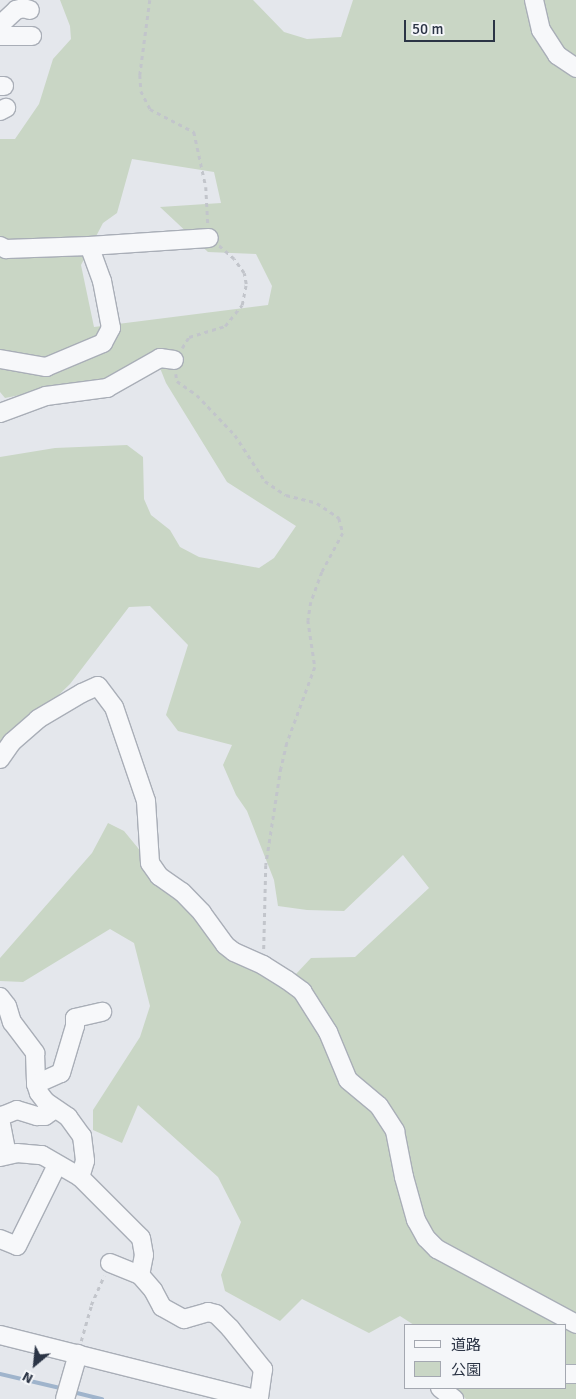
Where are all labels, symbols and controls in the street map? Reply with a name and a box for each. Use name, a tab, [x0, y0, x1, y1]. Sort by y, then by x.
scale bar	[406, 10, 497, 42]
text: 50 m	[412, 20, 443, 38]
legend	[404, 1324, 566, 1389]
text: 道路	[451, 1336, 481, 1354]
north arrow	[10, 1339, 60, 1389]
text: 公園	[451, 1361, 481, 1379]
text: N	[19, 1368, 36, 1387]

